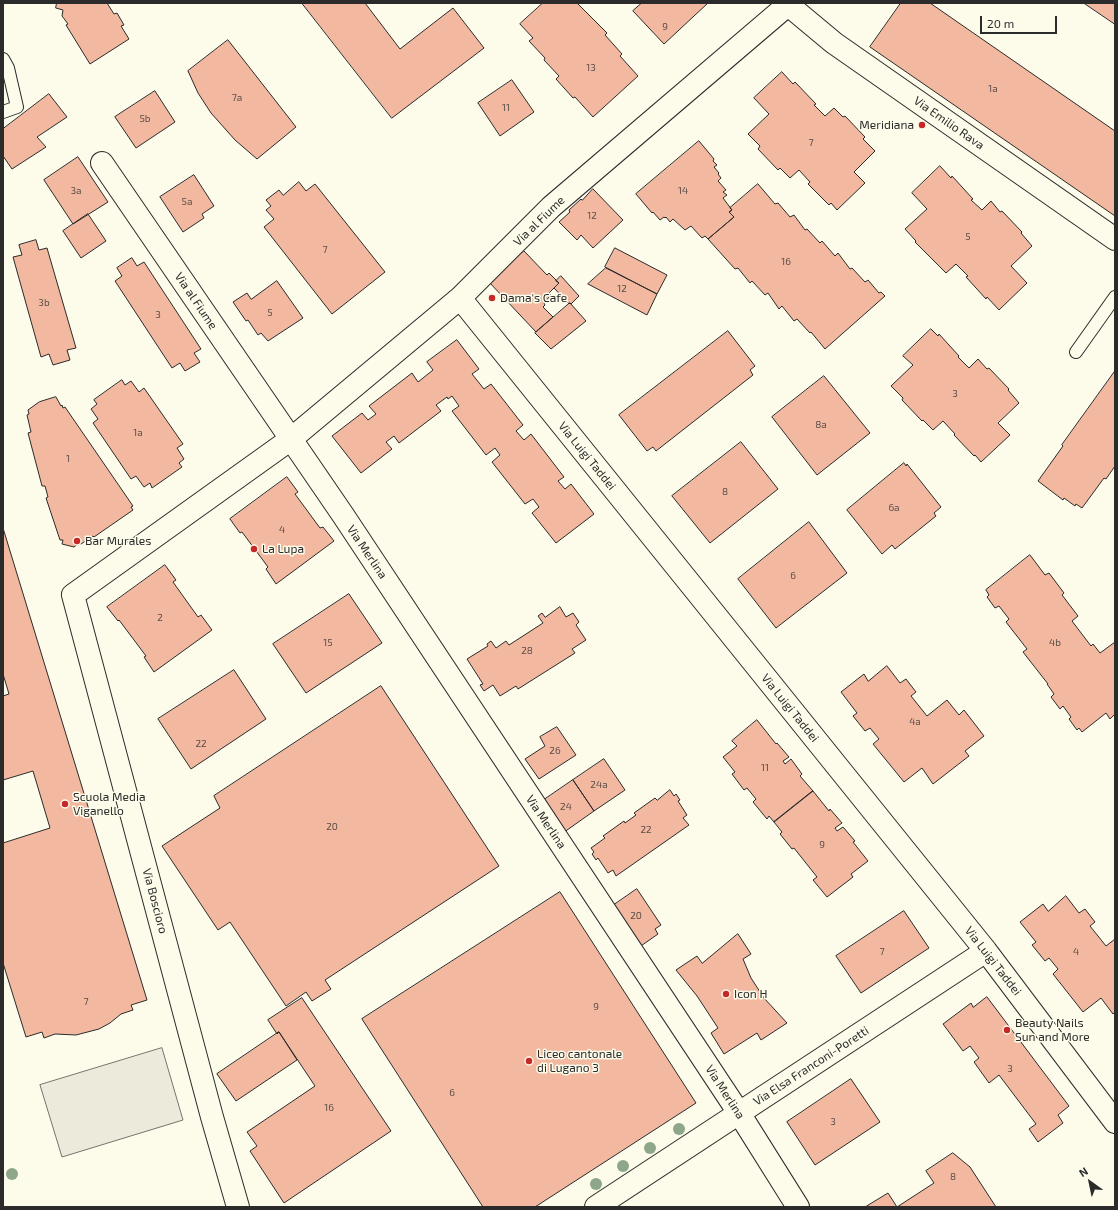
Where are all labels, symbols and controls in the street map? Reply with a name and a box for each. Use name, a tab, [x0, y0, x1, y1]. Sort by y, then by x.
scale bar	[982, 8, 1059, 34]
text: 20 m	[987, 16, 1014, 30]
house number: 9	[662, 21, 668, 33]
house number: 13	[586, 62, 596, 74]
house number: 1a	[988, 83, 998, 95]
house number: 7a	[232, 92, 242, 104]
street label: Via Emilio Rava	[911, 93, 987, 153]
house number: 11	[502, 102, 510, 114]
house number: 5b	[139, 113, 151, 125]
place label: Meridiana	[859, 118, 914, 132]
marker: Meridiana	[917, 120, 927, 130]
house number: 7	[808, 137, 814, 149]
house number: 3a	[70, 185, 82, 197]
house number: 14	[678, 185, 688, 197]
street label: Via al Fiume	[510, 193, 568, 249]
house number: 5a	[182, 196, 192, 208]
house number: 12	[587, 210, 597, 222]
house number: 5	[965, 231, 971, 243]
house number: 7	[322, 244, 328, 256]
house number: 16	[781, 256, 791, 268]
street label: Via al Fiume	[172, 270, 220, 332]
house number: 12	[617, 283, 627, 295]
place label: Dama's Cafe	[500, 291, 567, 305]
marker: Dama's Cafe	[487, 293, 497, 303]
house number: 3b	[38, 297, 50, 309]
house number: 5	[267, 307, 273, 319]
house number: 3	[155, 309, 161, 321]
house number: 3	[952, 388, 958, 400]
street label: Via Luigi Taddei	[555, 419, 619, 493]
house number: 8a	[815, 419, 827, 431]
house number: 1a	[133, 427, 143, 439]
house number: 1	[66, 453, 70, 465]
house number: 8	[722, 486, 728, 498]
house number: 6a	[888, 502, 900, 514]
street label: Via Merlina	[344, 523, 390, 581]
house number: 4	[279, 524, 285, 536]
place label: Bar Murales	[85, 534, 151, 548]
marker: Bar Murales	[72, 536, 82, 546]
place label: La Lupa	[262, 542, 304, 556]
marker: La Lupa	[249, 544, 259, 554]
house number: 6	[790, 570, 796, 582]
house number: 2	[157, 612, 163, 624]
house number: 15	[323, 637, 333, 649]
house number: 4b	[1049, 637, 1061, 649]
house number: 28	[521, 645, 533, 657]
street label: Via Luigi Taddei	[758, 671, 822, 745]
house number: 4a	[909, 716, 921, 728]
house number: 22	[195, 738, 207, 750]
house number: 26	[549, 745, 561, 757]
house number: 11	[761, 762, 769, 774]
house number: 24a	[590, 779, 608, 791]
place label: Scuola Media Viganello	[73, 790, 145, 818]
street label: Via Merlina	[523, 793, 569, 851]
marker: Scuola Media Viganello	[60, 799, 70, 809]
house number: 24	[560, 801, 572, 813]
house number: 20	[326, 821, 338, 833]
house number: 22	[640, 824, 652, 836]
house number: 9	[819, 839, 825, 851]
street label: Via Boscioro	[139, 867, 171, 935]
house number: 20	[630, 910, 642, 922]
street label: Via Luigi Taddei	[962, 924, 1024, 998]
house number: 7	[879, 946, 885, 958]
house number: 4	[1073, 946, 1079, 958]
place label: Icon H	[734, 987, 767, 1001]
marker: Icon H	[721, 989, 731, 999]
house number: 7	[83, 996, 89, 1008]
house number: 9	[593, 1001, 599, 1013]
place label: Beauty Nails Sun and More	[1015, 1016, 1090, 1044]
street label: Via Elsa Franconi-Poretti	[751, 1023, 871, 1109]
marker: Beauty Nails Sun and More	[1002, 1025, 1012, 1035]
place label: Liceo cantonale di Lugano 3	[537, 1047, 622, 1075]
marker: Liceo cantonale di Lugano 3	[524, 1056, 534, 1066]
street label: Via Merlina	[702, 1062, 748, 1122]
house number: 3	[1007, 1063, 1013, 1075]
house number: 6	[449, 1087, 455, 1099]
house number: 16	[324, 1102, 334, 1114]
house number: 3	[830, 1116, 836, 1128]
north arrow	[1070, 1162, 1110, 1202]
text: N	[1076, 1164, 1090, 1179]
house number: 8	[950, 1171, 956, 1183]

